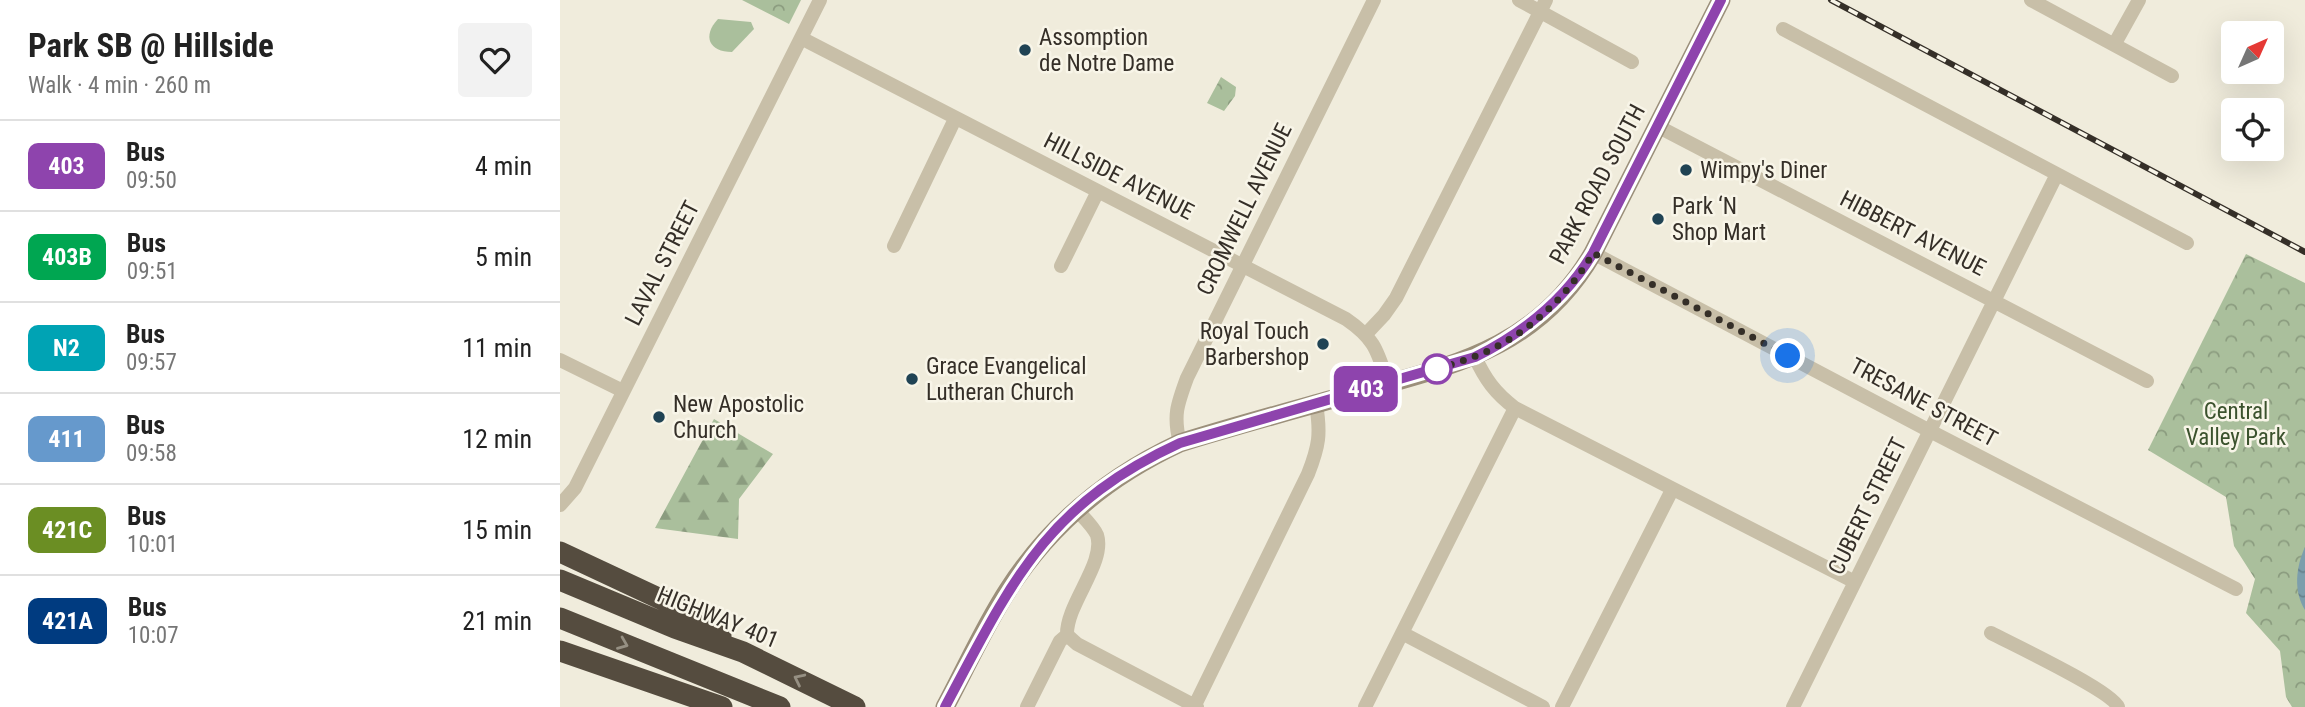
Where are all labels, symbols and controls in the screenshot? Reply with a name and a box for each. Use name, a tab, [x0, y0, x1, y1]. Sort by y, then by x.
north arrow	[2221, 21, 2284, 84]
map controls	[2221, 21, 2284, 161]
button: heart	[458, 23, 532, 97]
place label: Assomption de Notre Dame	[1039, 24, 1174, 77]
text: Park SB @ Hillside	[28, 26, 274, 65]
marker: Assomption de Notre Dame	[1017, 42, 1033, 58]
text: Walk · 4 min · 260 m	[28, 72, 211, 99]
button: locate	[2221, 98, 2284, 161]
street label: PARK ROAD SOUTH	[1544, 100, 1651, 269]
street label: CROMWELL AVENUE	[1191, 119, 1298, 300]
street label: HILLSIDE AVENUE	[1039, 127, 1198, 226]
text: Bus	[126, 137, 165, 167]
text: 4 min	[475, 151, 532, 181]
text: 403	[48, 152, 85, 180]
place label: Wimpy's Diner	[1700, 157, 1827, 184]
marker: Wimpy's Diner	[1678, 162, 1694, 178]
text: 09:50	[126, 167, 177, 194]
street label: HIBBERT AVENUE	[1835, 185, 1990, 282]
place label: Park ‘N Shop Mart	[1672, 193, 1766, 246]
street label: LAVAL STREET	[620, 196, 705, 330]
marker: Park ‘N Shop Mart	[1650, 211, 1666, 227]
text: Bus	[127, 228, 166, 258]
text: 5 min	[475, 242, 532, 272]
text: 403B	[42, 243, 92, 271]
text: 09:51	[127, 258, 178, 285]
place label: Royal Touch Barbershop	[1200, 318, 1309, 371]
text: Bus	[126, 319, 165, 349]
text: 11 min	[462, 333, 532, 363]
text: N2	[53, 334, 80, 362]
marker: Royal Touch Barbershop	[1315, 336, 1331, 352]
your location	[1770, 338, 1805, 373]
text: 09:57	[126, 349, 177, 376]
street label: TRESANE STREET	[1845, 352, 2002, 453]
place label: Grace Evangelical Lutheran Church	[926, 353, 1086, 406]
unlabelled marker	[1422, 354, 1452, 384]
line badge: 403	[1326, 366, 1406, 412]
marker: Grace Evangelical Lutheran Church	[904, 371, 920, 387]
text: 403	[1348, 375, 1384, 403]
place label: New Apostolic Church	[673, 391, 804, 444]
park label: Central Valley Park	[2186, 398, 2287, 451]
marker: New Apostolic Church	[651, 409, 667, 425]
text: Bus	[126, 410, 165, 440]
text: 12 min	[462, 424, 532, 454]
text: 411	[48, 425, 85, 453]
street label: CUBERT STREET	[1823, 433, 1912, 579]
text: 09:58	[126, 440, 177, 467]
text: Bus	[127, 501, 166, 531]
text: 15 min	[462, 515, 532, 545]
text: 421C	[42, 516, 92, 544]
text: 10:01	[127, 531, 178, 558]
street label: HIGHWAY 401	[653, 581, 782, 654]
text: Bus	[128, 592, 167, 622]
text: 21 min	[462, 606, 532, 636]
text: 421A	[42, 607, 93, 635]
text: 10:07	[128, 622, 179, 649]
one-way arrow	[617, 635, 629, 649]
one-way arrow	[794, 674, 806, 688]

